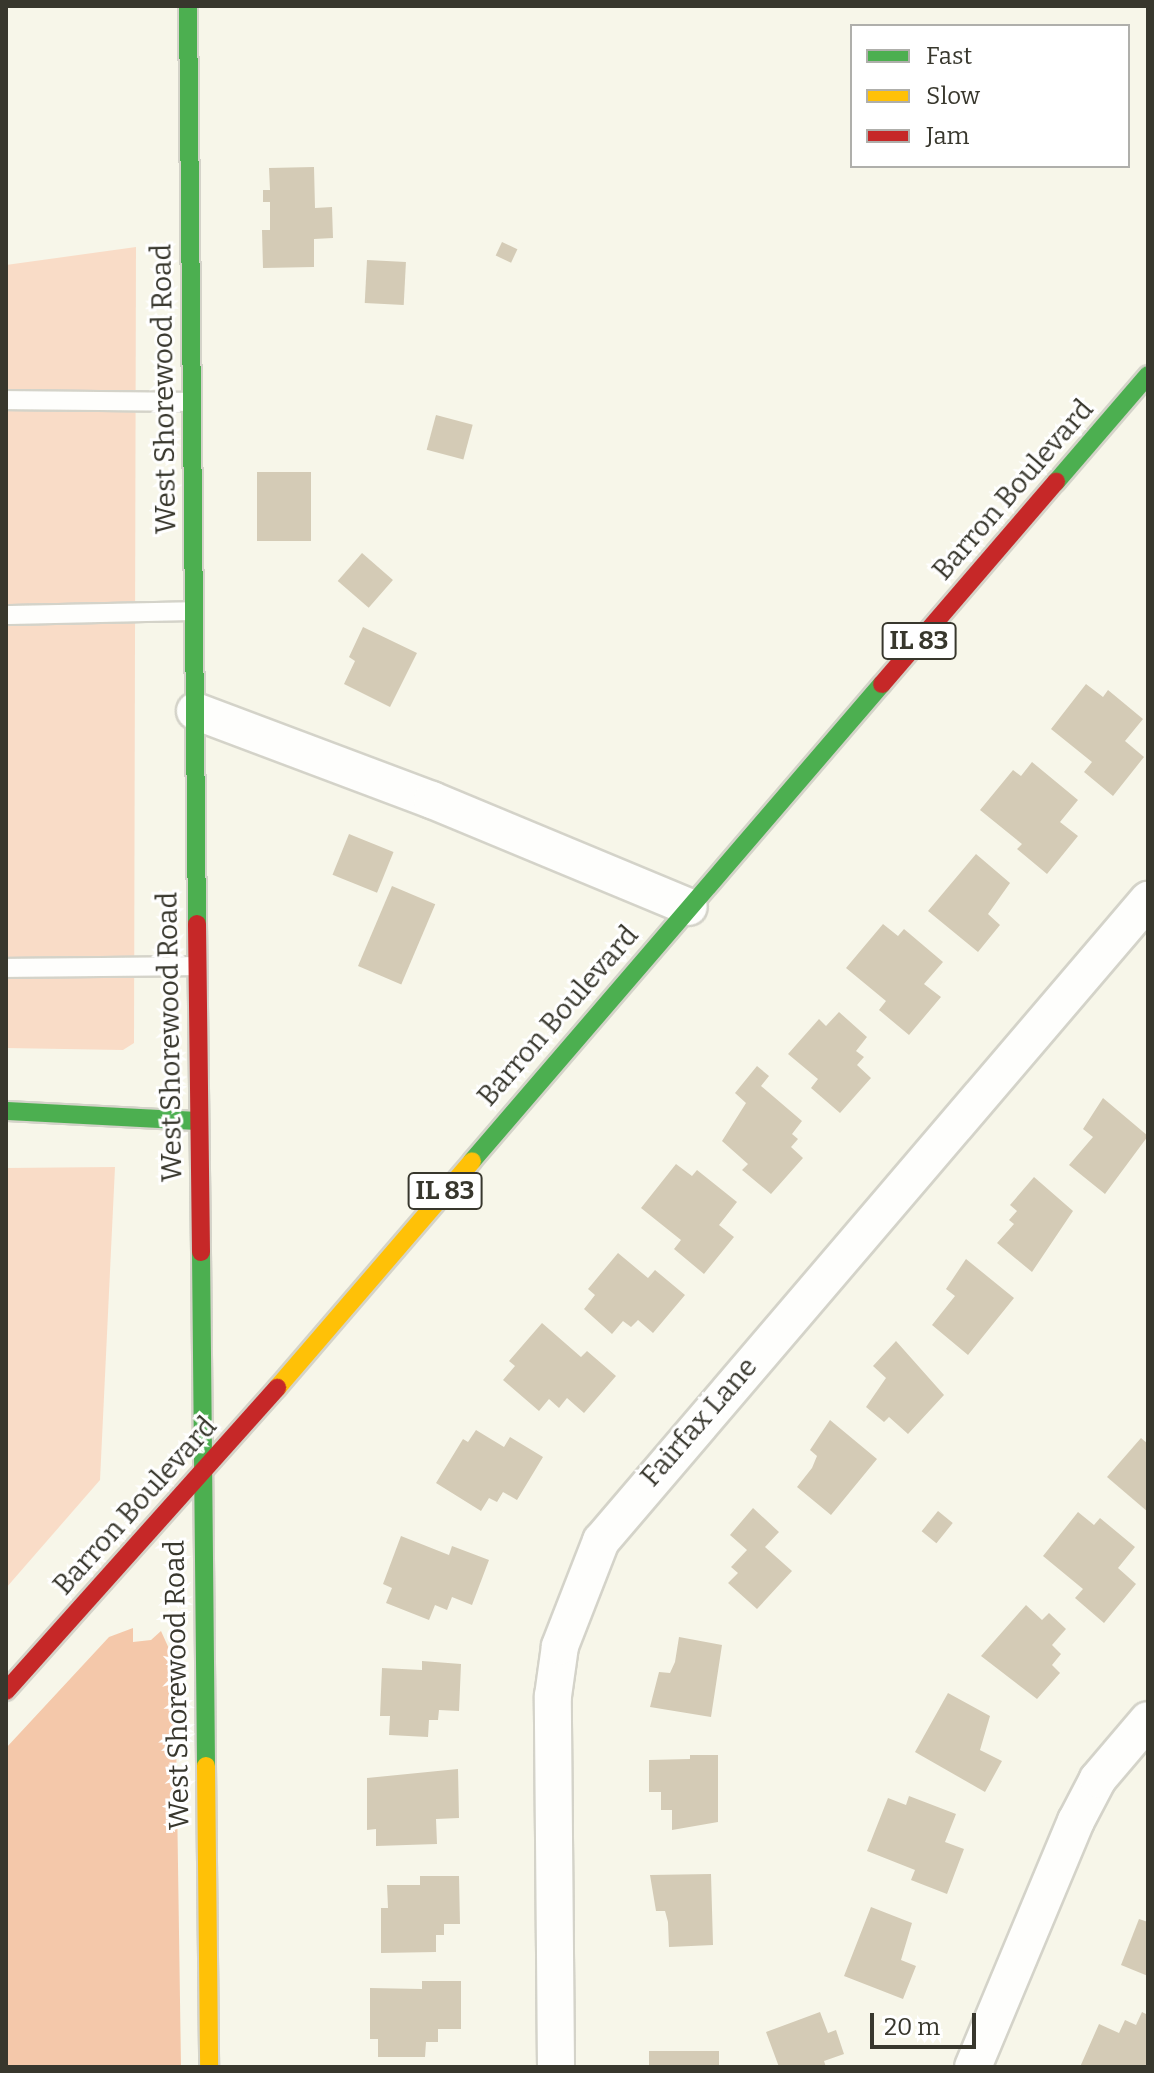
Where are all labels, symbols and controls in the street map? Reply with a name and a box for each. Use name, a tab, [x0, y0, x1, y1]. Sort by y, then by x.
legend	[850, 24, 1130, 168]
text: Fast	[926, 42, 972, 70]
text: Slow	[926, 82, 980, 110]
text: Jam	[926, 122, 969, 150]
street label: West Shorewood Road	[145, 244, 183, 534]
street label: Barron Boulevard	[926, 393, 1100, 587]
road number: IL 83	[881, 619, 957, 663]
street label: West Shorewood Road	[151, 892, 189, 1182]
street label: Barron Boulevard	[471, 919, 645, 1113]
road number: IL 83	[407, 1169, 483, 1213]
street label: Fairfax Lane	[634, 1351, 764, 1493]
street label: Barron Boulevard	[46, 1410, 224, 1602]
street label: West Shorewood Road	[158, 1540, 196, 1830]
scale bar	[874, 1997, 980, 2047]
text: 20 m	[884, 2013, 940, 2041]

